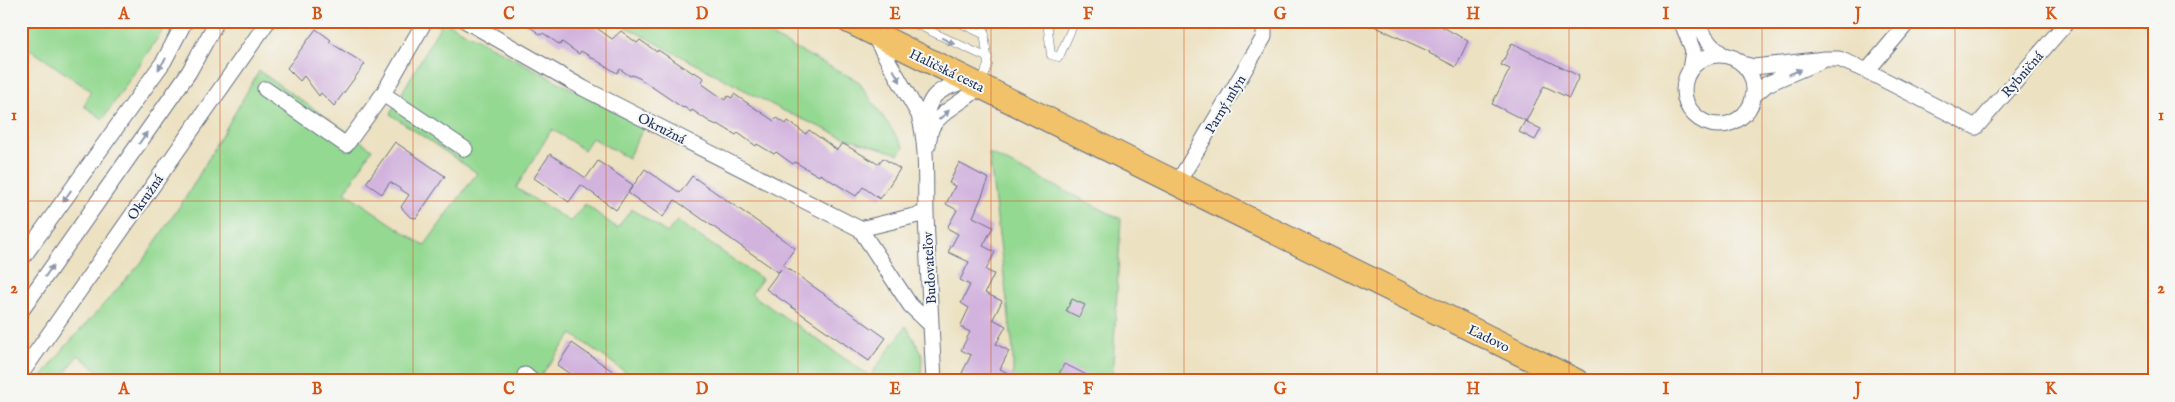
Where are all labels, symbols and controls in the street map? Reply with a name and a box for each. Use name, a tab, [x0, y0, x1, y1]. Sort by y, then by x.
text: A	[118, 5, 131, 25]
text: B	[312, 5, 323, 25]
text: C	[503, 5, 515, 25]
text: D	[696, 5, 709, 25]
text: E	[889, 5, 901, 25]
text: F	[1083, 5, 1094, 25]
text: G	[1274, 5, 1287, 25]
text: H	[1466, 5, 1480, 25]
text: I	[1663, 5, 1670, 25]
text: J	[1853, 5, 1862, 25]
text: K	[2045, 5, 2058, 25]
one-way arrow	[941, 37, 955, 45]
street label: Haličská cesta	[906, 45, 988, 97]
street label: Rybničná	[1998, 47, 2048, 101]
one-way arrow	[157, 57, 167, 71]
one-way arrow	[1788, 68, 1802, 76]
one-way arrow	[893, 69, 901, 84]
street label: Parný mlyn	[1201, 71, 1251, 137]
text: 1	[11, 106, 17, 126]
text: 1	[2158, 106, 2164, 126]
street label: Okružná	[635, 109, 689, 149]
one-way arrow	[938, 109, 950, 121]
one-way arrow	[138, 131, 148, 145]
street label: Okružná	[124, 171, 168, 224]
one-way arrow	[62, 189, 72, 202]
street label: Budovateľov	[919, 230, 941, 305]
one-way arrow	[44, 264, 54, 278]
text: 2	[10, 279, 18, 299]
text: 2	[2157, 279, 2165, 299]
street label: Ľadovo	[1465, 321, 1513, 357]
text: A	[118, 380, 131, 400]
text: B	[312, 380, 323, 400]
text: C	[503, 380, 515, 400]
text: D	[696, 380, 709, 400]
text: E	[889, 380, 901, 400]
text: F	[1083, 380, 1094, 400]
text: G	[1274, 380, 1287, 400]
text: H	[1466, 380, 1480, 400]
text: I	[1663, 380, 1670, 400]
text: J	[1853, 380, 1862, 400]
text: K	[2045, 380, 2058, 400]

